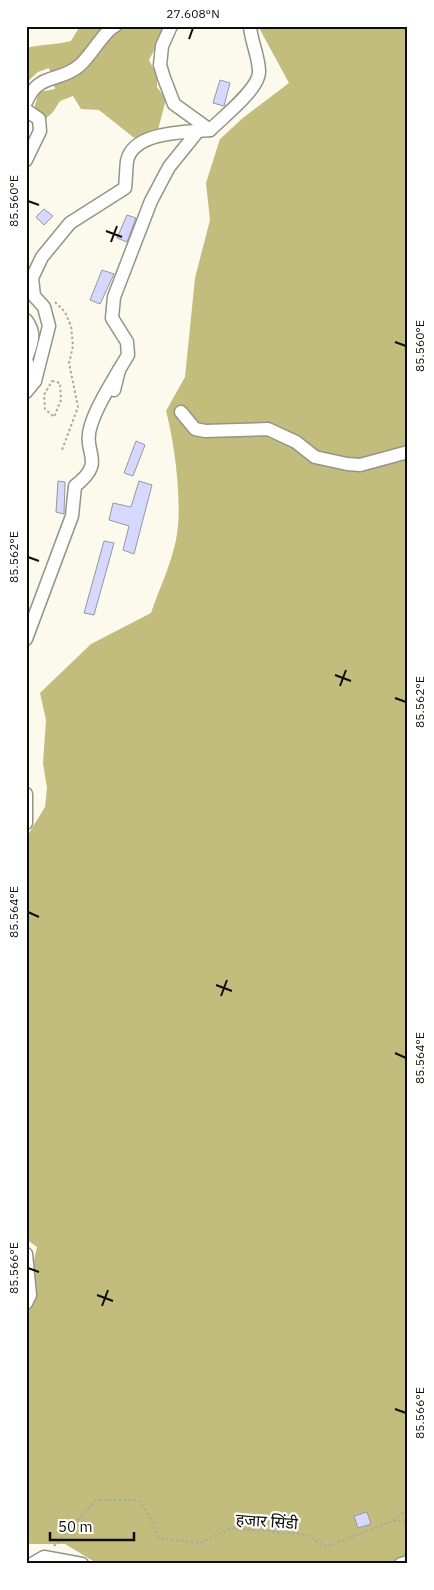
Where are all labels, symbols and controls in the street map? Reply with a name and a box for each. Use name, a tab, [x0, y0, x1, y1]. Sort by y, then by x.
text: 27.608°N	[166, 6, 220, 21]
text: 85.560°E	[6, 175, 21, 227]
text: 85.560°E	[412, 320, 427, 372]
text: 85.562°E	[6, 531, 21, 583]
text: 85.562°E	[412, 676, 427, 728]
text: 85.564°E	[6, 886, 21, 938]
text: 85.564°E	[412, 1032, 427, 1084]
text: 85.566°E	[6, 1242, 21, 1294]
text: 85.566°E	[412, 1387, 427, 1439]
street label: हजार सिंडी	[235, 1509, 300, 1533]
scale bar	[50, 1510, 134, 1542]
text: 50 m	[58, 1517, 93, 1536]

